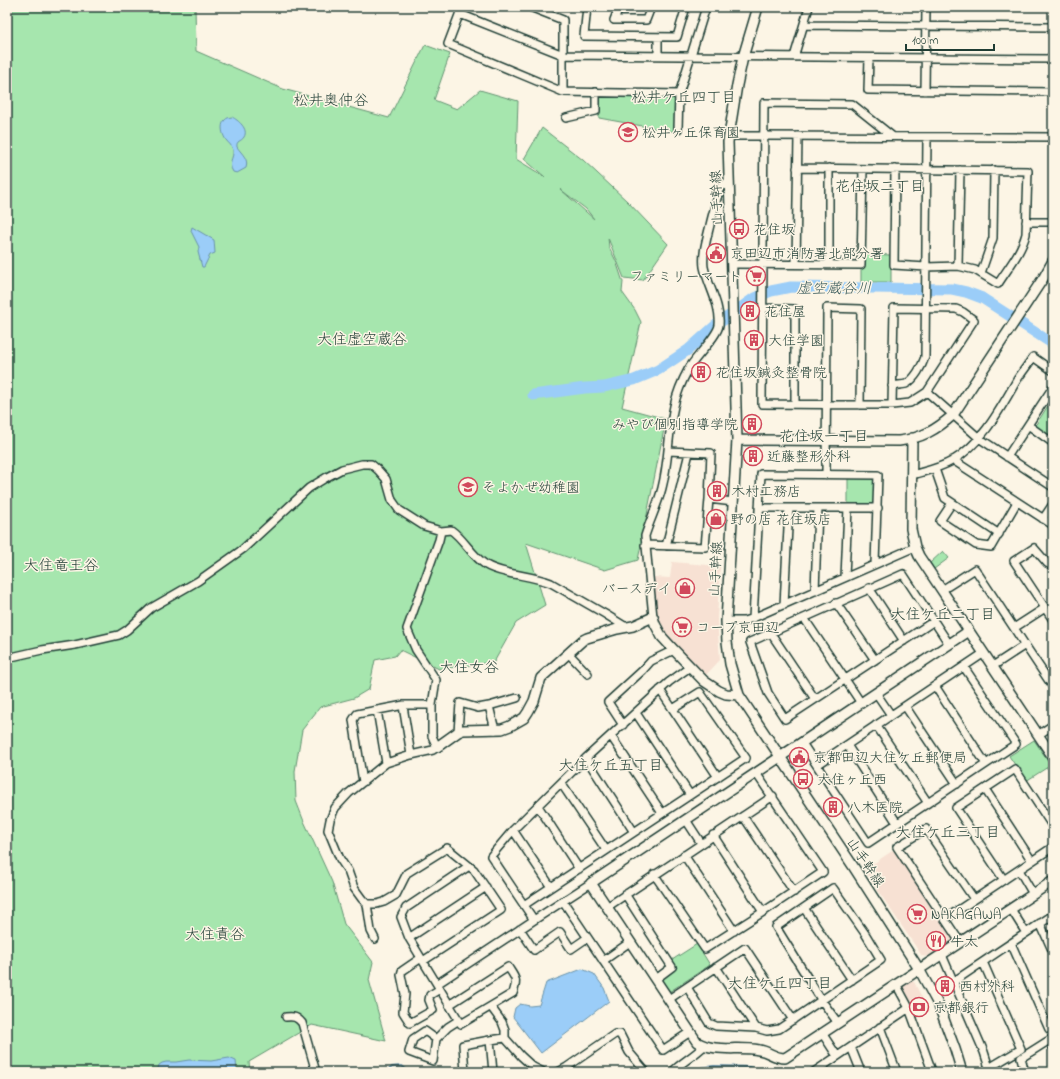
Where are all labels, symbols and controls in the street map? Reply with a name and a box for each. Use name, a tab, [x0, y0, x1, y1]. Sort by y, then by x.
scale bar	[906, 26, 994, 52]
text: 100 m	[912, 32, 939, 50]
district label: 松井ケ丘四丁目	[631, 87, 737, 109]
district label: 松井奥仲谷	[293, 90, 369, 112]
school or university icon: 松井ヶ丘保育園	[617, 121, 639, 143]
place label: 松井ヶ丘保育園	[642, 123, 740, 144]
street label: 山手幹線	[706, 170, 729, 226]
district label: 花住坂二丁目	[835, 176, 925, 198]
bus stop icon: 花住坂	[728, 218, 750, 240]
place label: 花住坂	[753, 220, 795, 241]
public building icon: 京田辺市消防署北部分署	[705, 242, 727, 264]
place label: 京田辺市消防署北部分署	[730, 244, 884, 265]
supermarket icon: ファミリーマート	[745, 265, 767, 287]
place label: ファミリーマート	[630, 267, 742, 288]
water label: 虚空蔵谷川	[796, 278, 872, 300]
building icon: 花住屋	[739, 300, 761, 322]
place label: 花住屋	[764, 302, 806, 323]
district label: 大住虚空蔵谷	[317, 329, 407, 351]
building icon: 大住学園	[743, 329, 765, 351]
place label: 大住学園	[768, 331, 824, 352]
building icon: 花住坂鍼灸整骨院	[690, 361, 712, 383]
place label: 花住坂鍼灸整骨院	[715, 363, 827, 384]
building icon: みやび個別指導学院	[741, 413, 763, 435]
place label: みやび個別指導学院	[612, 415, 738, 436]
district label: 花住坂一丁目	[779, 426, 869, 448]
building icon: 近藤整形外科	[742, 445, 764, 467]
place label: 近藤整形外科	[767, 447, 851, 468]
school or university icon: そよかぜ幼稚園	[457, 476, 479, 498]
place label: そよかぜ幼稚園	[482, 478, 580, 499]
building icon: 木村工務店	[706, 480, 728, 502]
place label: 木村工務店	[731, 482, 801, 503]
shop icon: 野の店 花住坂店	[705, 508, 727, 530]
place label: 野の店 花住坂店	[730, 510, 832, 531]
street label: 山手幹線	[705, 541, 728, 598]
district label: 大住竜王谷	[23, 555, 99, 577]
shop icon: バースデイ	[674, 577, 696, 599]
place label: バースデイ	[602, 579, 671, 600]
district label: 大住ケ丘二丁目	[890, 604, 996, 626]
supermarket icon: コープ京田辺	[671, 616, 693, 638]
place label: コープ京田辺	[696, 618, 779, 639]
district label: 大住女谷	[439, 657, 499, 679]
public building icon: 京都田辺大住ケ丘郵便局	[788, 746, 810, 768]
place label: 京都田辺大住ケ丘郵便局	[813, 748, 967, 769]
district label: 大住ケ丘五丁目	[558, 755, 664, 777]
bus stop icon: 大住ヶ丘西	[792, 768, 814, 790]
place label: 大住ヶ丘西	[817, 770, 887, 791]
building icon: 八木医院	[822, 796, 844, 818]
place label: 八木医院	[847, 798, 903, 819]
district label: 大住ケ丘三丁目	[895, 822, 1001, 844]
street label: 山手幹線	[840, 834, 889, 892]
supermarket icon: NAKAGAWA	[906, 903, 928, 925]
place label: NAKAGAWA	[931, 905, 1001, 926]
district label: 大住責谷	[185, 924, 245, 946]
restaurant icon: 牛太	[925, 930, 947, 952]
place label: 牛太	[950, 932, 978, 953]
district label: 大住ケ丘四丁目	[727, 973, 833, 995]
building icon: 西村外科	[934, 975, 956, 997]
place label: 西村外科	[959, 977, 1015, 998]
bank icon: 京都銀行	[908, 996, 930, 1018]
place label: 京都銀行	[933, 998, 989, 1019]

